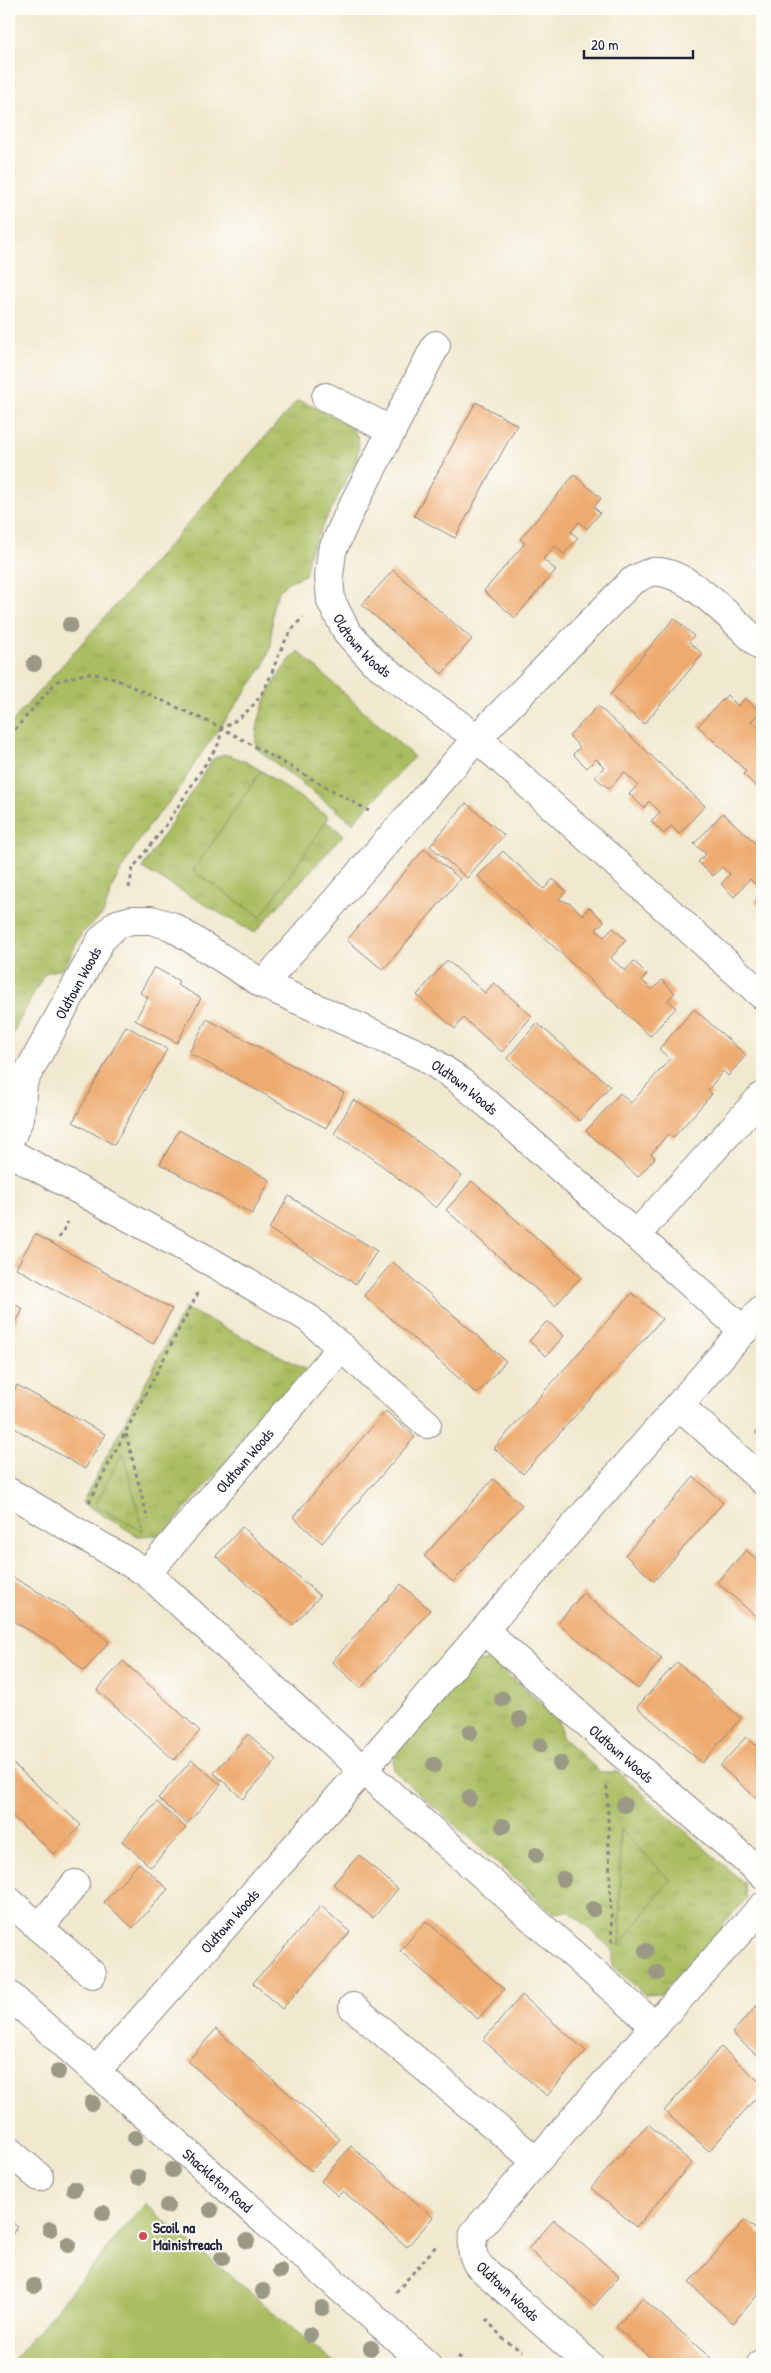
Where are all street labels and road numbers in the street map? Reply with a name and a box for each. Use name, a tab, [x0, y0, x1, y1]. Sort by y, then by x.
street label: Oldtown Woods	[329, 610, 396, 682]
street label: Oldtown Woods	[49, 942, 106, 1023]
street label: Oldtown Woods	[427, 1054, 503, 1119]
street label: Oldtown Woods	[210, 1423, 278, 1497]
street label: Oldtown Woods	[585, 1719, 659, 1788]
street label: Oldtown Woods	[195, 1884, 264, 1957]
street label: Shackleton Road	[178, 2143, 258, 2217]
street label: Oldtown Woods	[472, 2256, 544, 2326]

